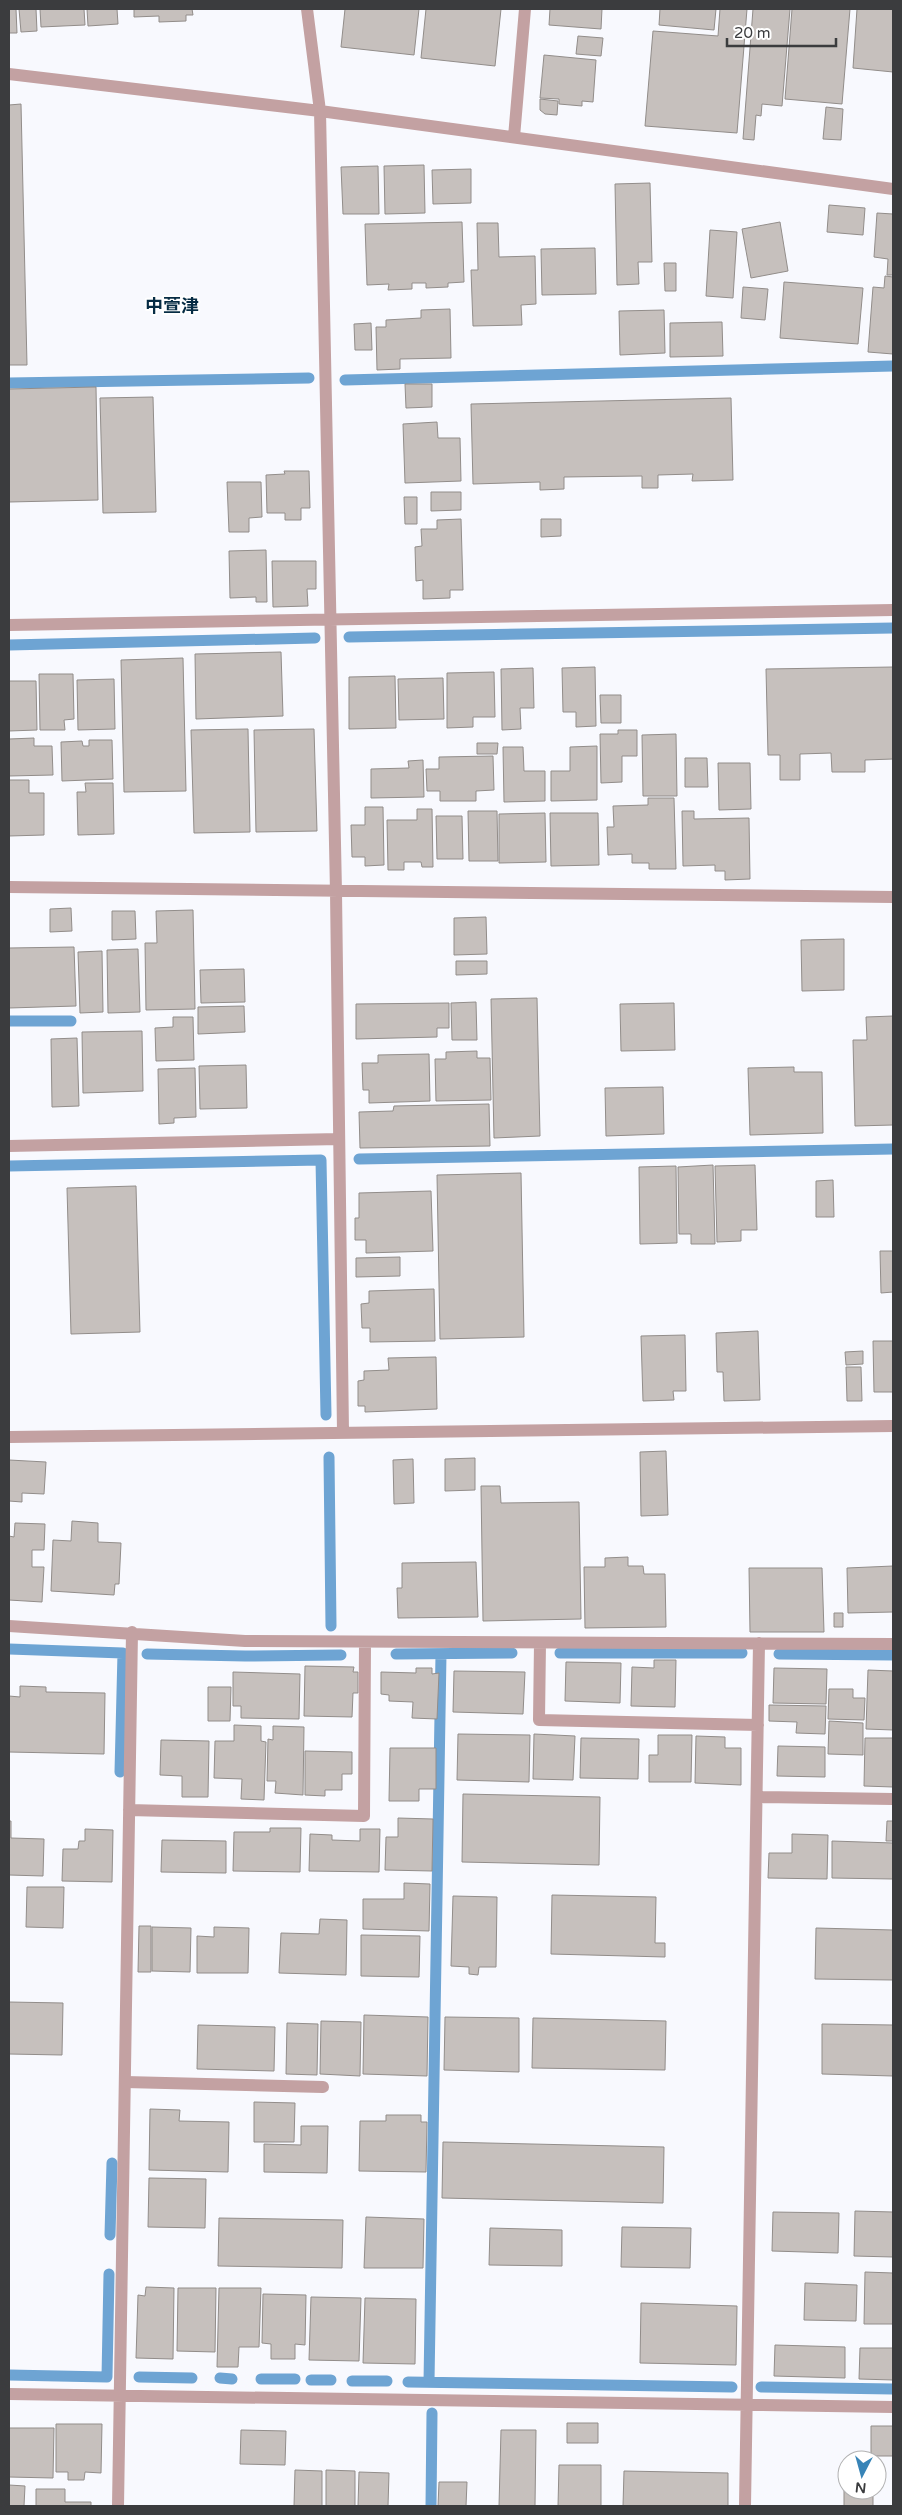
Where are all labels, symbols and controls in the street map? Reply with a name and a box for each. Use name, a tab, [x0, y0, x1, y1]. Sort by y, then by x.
scale bar	[727, 15, 836, 47]
text: 20 m	[734, 24, 771, 42]
district label: 中萱津	[145, 295, 199, 317]
north arrow	[837, 2450, 887, 2500]
text: N	[854, 2478, 867, 2496]

